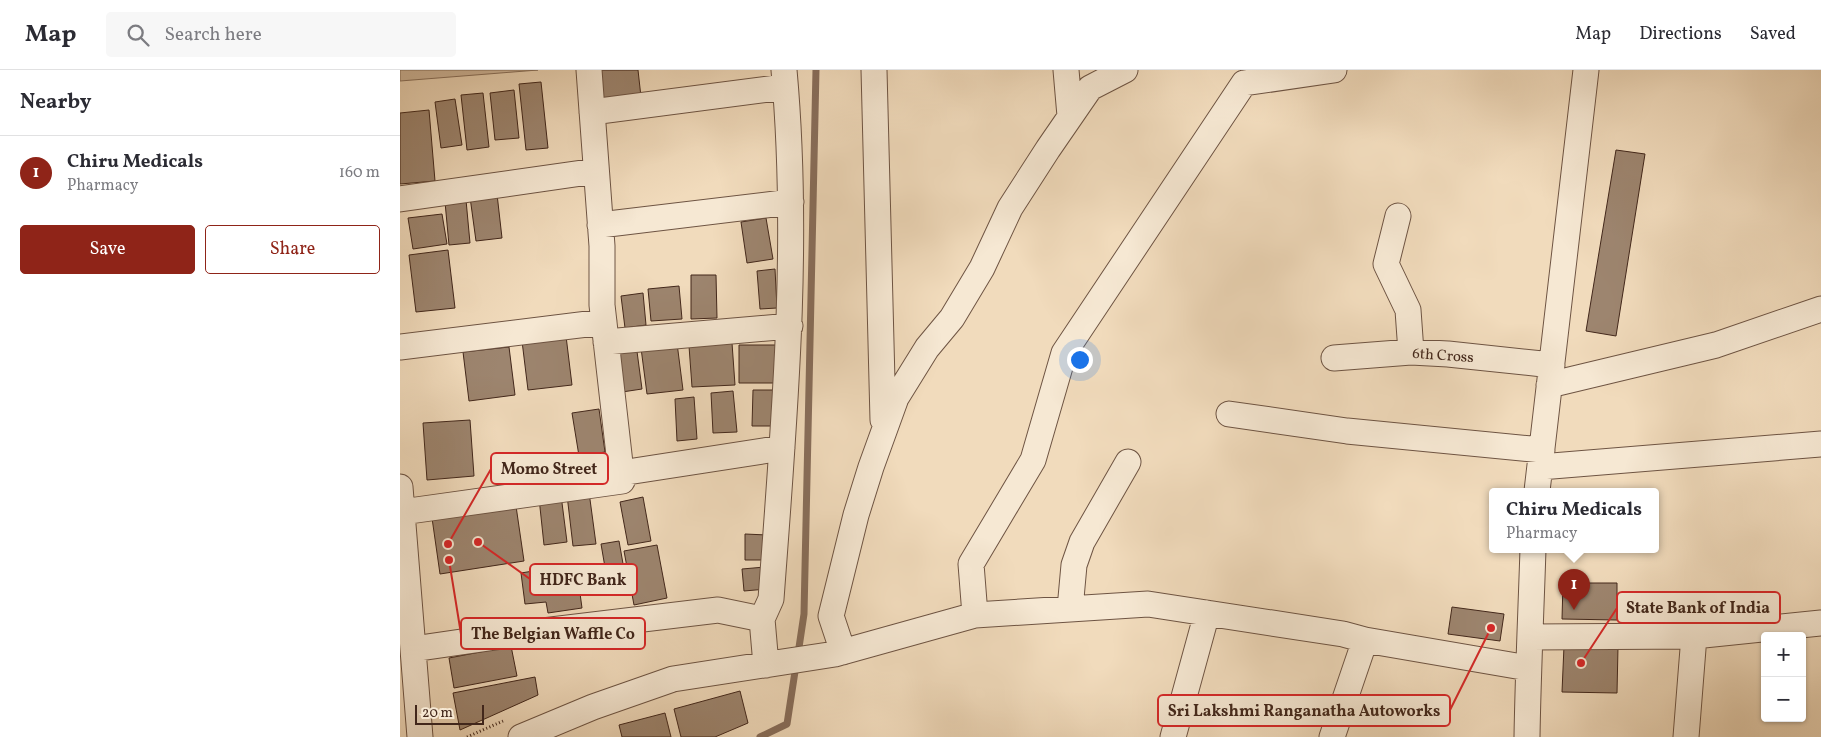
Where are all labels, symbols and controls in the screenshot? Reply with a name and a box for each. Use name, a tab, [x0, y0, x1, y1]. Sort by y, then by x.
search box	[106, 12, 456, 57]
text: Map	[25, 18, 76, 52]
icon: search	[124, 21, 152, 49]
text: Search here	[164, 22, 262, 48]
text: Map	[1575, 22, 1611, 47]
text: Directions	[1639, 22, 1722, 47]
text: Saved	[1750, 22, 1796, 47]
text: Nearby	[20, 88, 91, 117]
text: Chiru Medicals	[67, 149, 203, 175]
text: 1	[33, 162, 39, 184]
text: 160 m	[339, 162, 380, 184]
text: Pharmacy	[67, 175, 138, 197]
button: Save	[20, 225, 195, 274]
button: Share	[205, 225, 380, 274]
street label: 6th Cross	[1411, 344, 1474, 369]
your location	[1067, 347, 1093, 373]
callout: Momo Street	[491, 453, 608, 484]
text: Momo Street	[501, 459, 597, 481]
popup	[1489, 488, 1659, 553]
text: Chiru Medicals	[1506, 497, 1642, 523]
text: Pharmacy	[1506, 523, 1577, 545]
callout: HDFC Bank	[530, 564, 637, 595]
pin: 1	[1558, 569, 1590, 610]
text: HDFC Bank	[540, 570, 627, 592]
callout: State Bank of India	[1617, 592, 1780, 623]
text: State Bank of India	[1626, 598, 1770, 620]
callout: The Belgian Waffle Co	[461, 618, 645, 649]
text: The Belgian Waffle Co	[471, 624, 635, 646]
map controls	[1761, 632, 1806, 722]
button: +	[1761, 632, 1806, 677]
button: −	[1761, 677, 1806, 722]
callout: Sri Lakshmi Ranganatha Autoworks	[1158, 695, 1450, 726]
text: Sri Lakshmi Ranganatha Autoworks	[1168, 701, 1440, 723]
scale bar	[415, 702, 484, 725]
text: 20 m	[422, 704, 453, 723]

